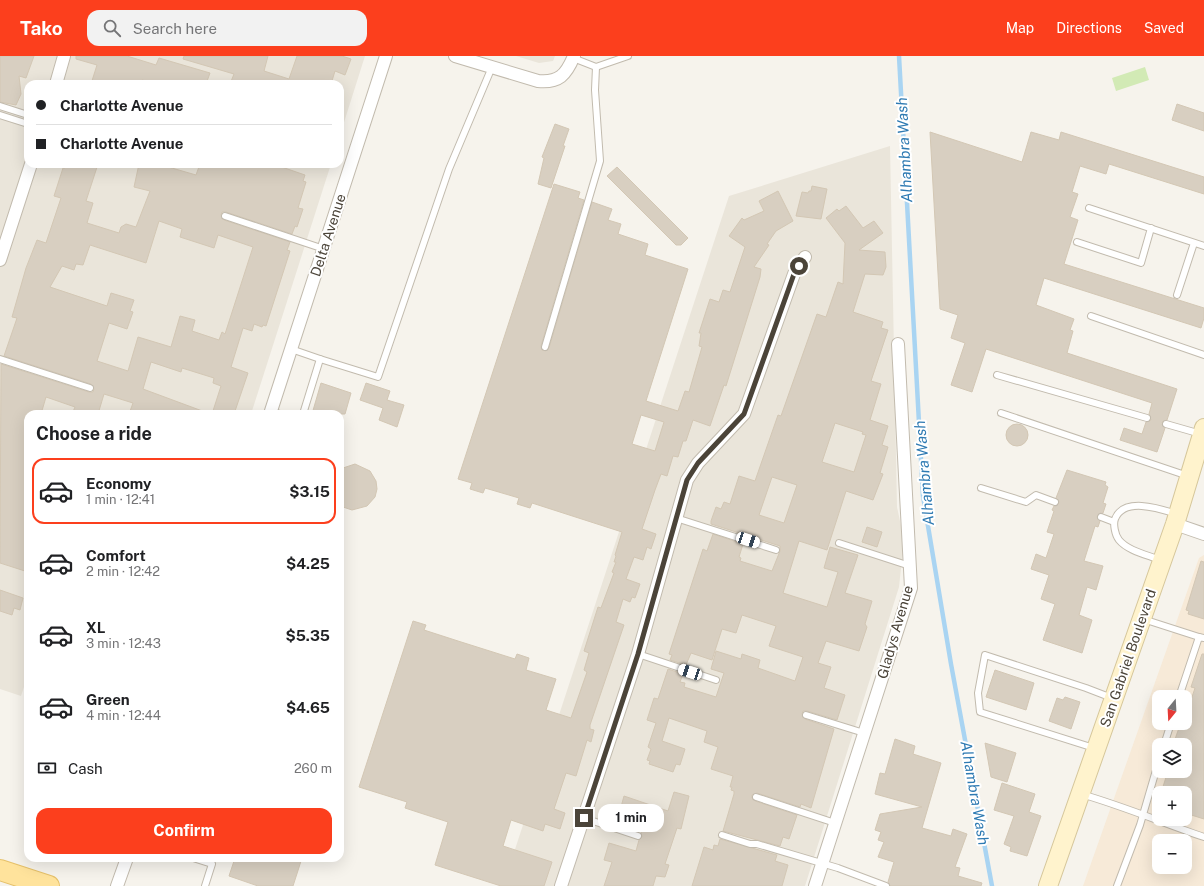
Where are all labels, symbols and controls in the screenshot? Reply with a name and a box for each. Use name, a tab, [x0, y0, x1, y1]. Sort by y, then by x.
search box	[87, 10, 367, 46]
text: Tako	[20, 17, 63, 39]
icon: search	[101, 17, 123, 39]
text: Search here	[133, 20, 217, 37]
text: Map	[1006, 20, 1034, 36]
text: Directions	[1056, 20, 1122, 36]
text: Saved	[1144, 20, 1184, 36]
text: Charlotte Avenue	[60, 97, 183, 114]
water label: Alhambra Wash	[893, 97, 915, 203]
text: Charlotte Avenue	[60, 135, 183, 152]
street label: Delta Avenue	[307, 192, 349, 278]
route start	[790, 257, 808, 275]
water label: Alhambra Wash	[911, 420, 937, 526]
text: Choose a ride	[36, 423, 152, 444]
icon: car	[38, 473, 74, 509]
text: Economy	[86, 475, 151, 492]
text: $3.15	[289, 483, 330, 500]
text: 1 min · 12:41	[86, 492, 155, 507]
car	[735, 531, 761, 549]
icon: car	[38, 545, 74, 581]
text: Comfort	[86, 547, 146, 564]
text: $4.25	[286, 555, 330, 572]
text: 2 min · 12:42	[86, 564, 160, 579]
street label: Gladys Avenue	[874, 583, 916, 681]
street label: San Gabriel Boulevard	[1097, 587, 1159, 729]
icon: car	[38, 617, 74, 653]
text: XL	[86, 619, 105, 636]
text: $5.35	[286, 627, 330, 644]
text: 3 min · 12:43	[86, 636, 161, 651]
car	[677, 663, 703, 681]
icon: car	[38, 689, 74, 725]
north arrow	[1152, 690, 1192, 730]
map controls	[1152, 690, 1192, 874]
text: Green	[86, 691, 130, 708]
text: $4.65	[286, 699, 330, 716]
text: 4 min · 12:44	[86, 708, 161, 723]
button: layers	[1152, 738, 1192, 778]
water label: Alhambra Wash	[957, 740, 993, 846]
icon: cash	[36, 757, 58, 779]
text: Cash	[68, 760, 103, 777]
text: 260 m	[294, 761, 332, 776]
button: +	[1152, 786, 1192, 826]
callout: 1 min	[598, 804, 664, 832]
button: Confirm	[36, 808, 332, 854]
route end	[575, 809, 593, 827]
text: 1 min	[615, 810, 647, 825]
button: −	[1152, 834, 1192, 874]

